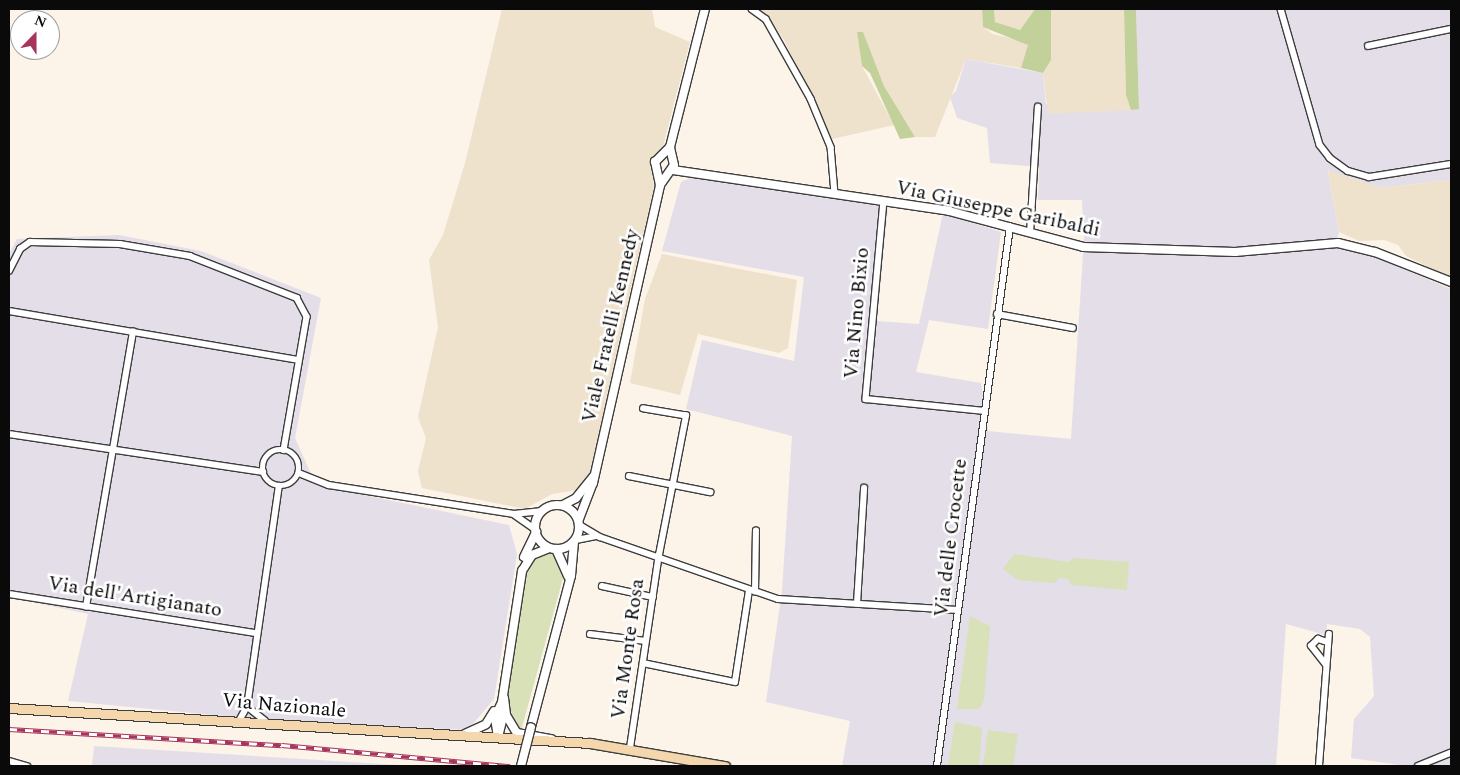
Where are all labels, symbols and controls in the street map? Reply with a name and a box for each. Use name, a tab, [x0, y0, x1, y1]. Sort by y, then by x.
north arrow	[10, 10, 60, 60]
text: N	[31, 10, 50, 33]
street label: Via Giuseppe Garibaldi	[894, 176, 1102, 242]
street label: Viale Fratelli Kennedy	[577, 227, 645, 425]
street label: Via Nino Bixio	[839, 246, 875, 380]
street label: Via delle Crocette	[929, 457, 973, 619]
street label: Via dell'Artigianato	[46, 571, 224, 623]
street label: Via Monte Rosa	[606, 577, 650, 721]
street label: Via Nazionale	[221, 689, 347, 723]

